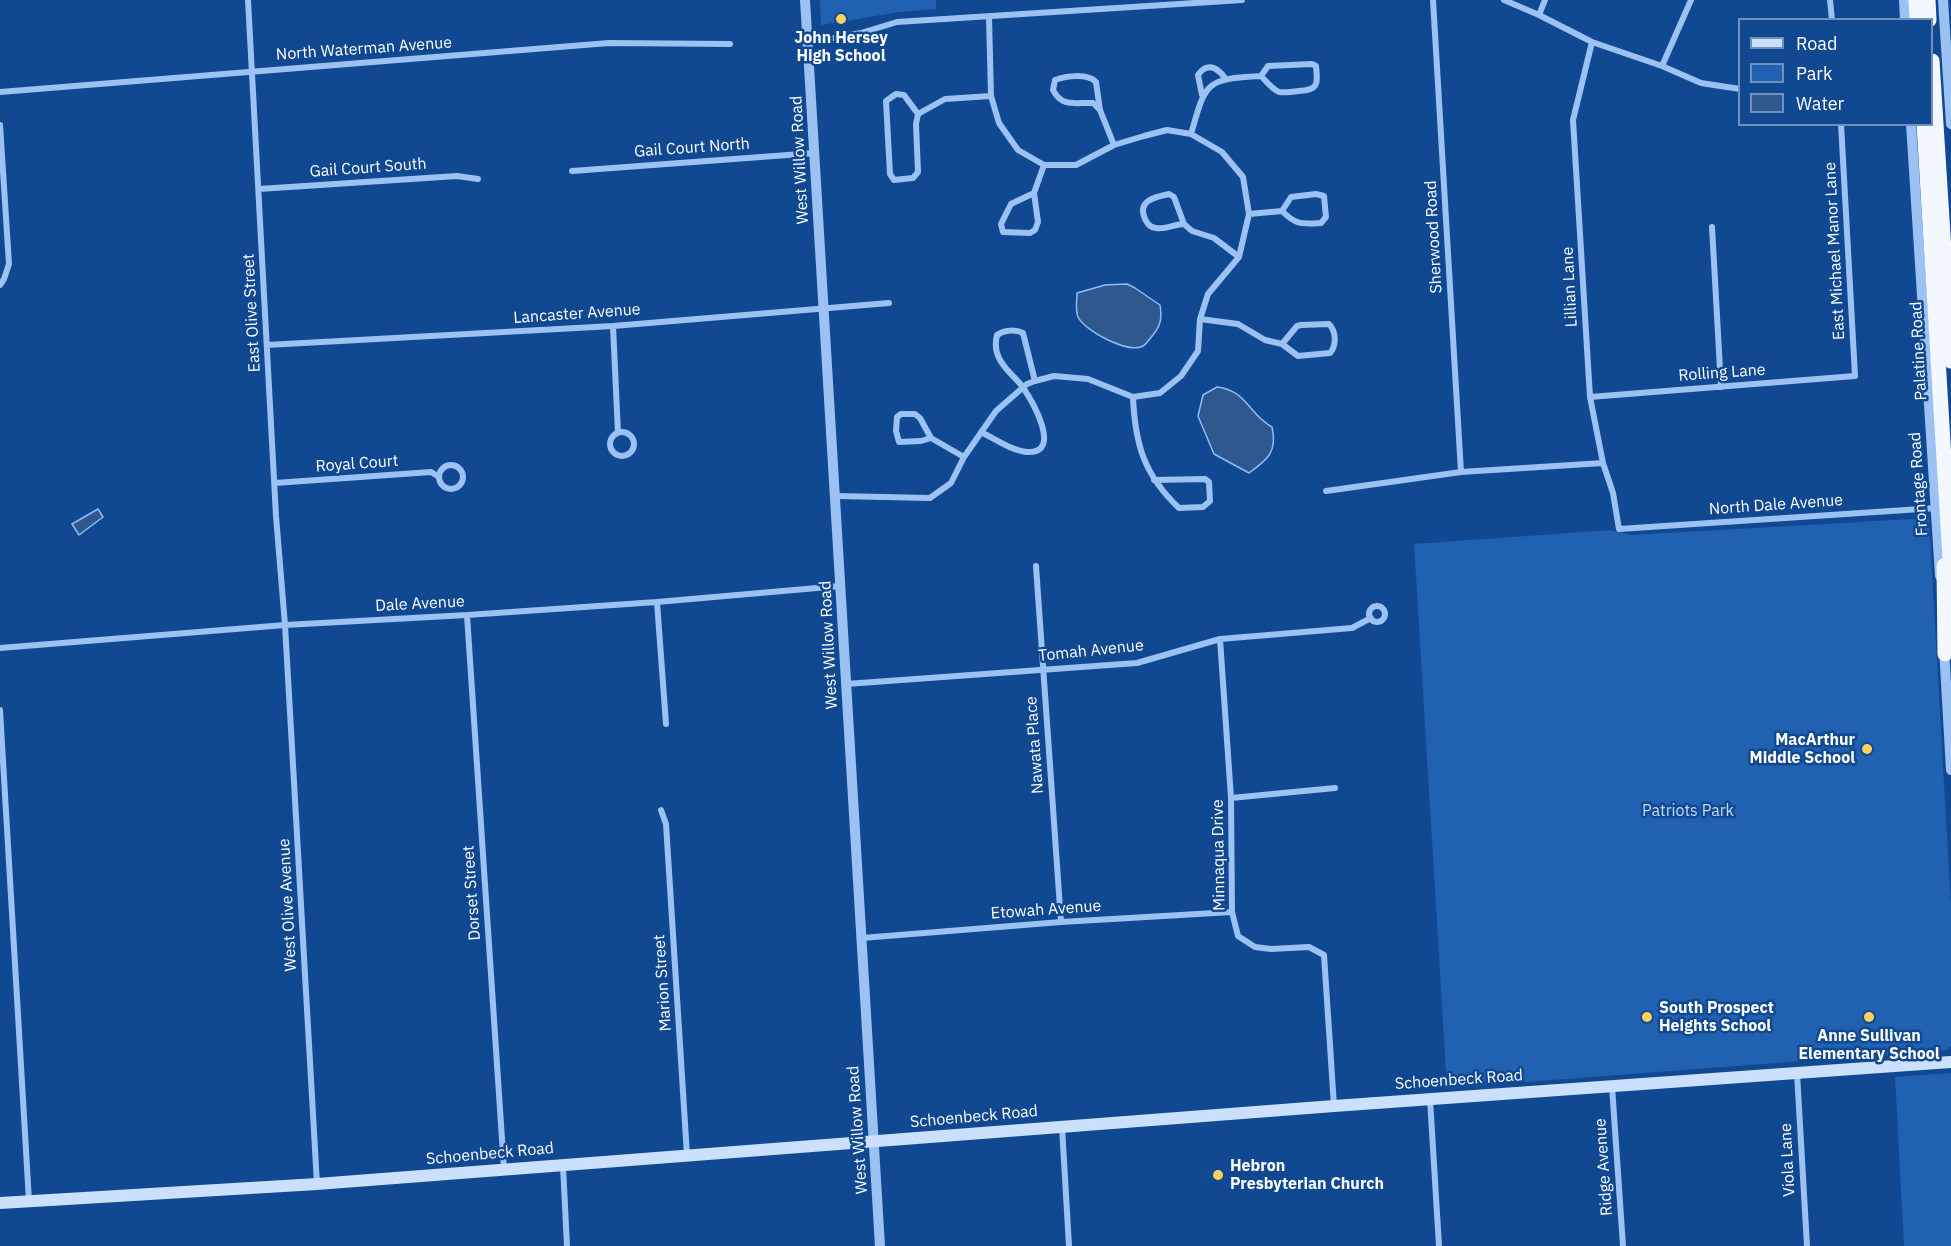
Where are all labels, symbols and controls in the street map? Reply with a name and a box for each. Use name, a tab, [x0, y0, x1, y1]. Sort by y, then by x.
marker: John Hersey High School	[834, 12, 848, 26]
legend	[1738, 18, 1933, 126]
place label: John Hersey High School	[794, 28, 888, 66]
text: Road	[1796, 32, 1837, 55]
street label: North Waterman Avenue	[275, 33, 453, 65]
text: Park	[1796, 62, 1832, 85]
text: Water	[1796, 92, 1844, 115]
street label: West Willow Road	[787, 95, 813, 225]
street label: Gail Court North	[633, 134, 751, 162]
street label: Gail Court South	[309, 154, 427, 182]
street label: East Michael Manor Lane	[1821, 162, 1849, 340]
street label: Sherwood Road	[1421, 180, 1447, 294]
street label: Lillian Lane	[1558, 246, 1582, 328]
street label: East Olive Street	[239, 253, 265, 373]
street label: Lancaster Avenue	[513, 300, 641, 328]
street label: Palatine Road	[1907, 301, 1931, 401]
street label: Rolling Lane	[1678, 360, 1766, 386]
street label: Frontage Road	[1906, 431, 1932, 537]
street label: Royal Court	[315, 452, 399, 476]
street label: North Dale Avenue	[1708, 491, 1844, 519]
street label: West Willow Road	[816, 580, 842, 710]
street label: Dale Avenue	[375, 592, 465, 616]
street label: Tomah Avenue	[1037, 636, 1145, 666]
street label: Nawata Place	[1022, 696, 1048, 794]
place label: MacArthur Middle School	[1750, 730, 1855, 768]
marker: MacArthur Middle School	[1860, 742, 1874, 756]
street label: Minnaqua Drive	[1208, 799, 1230, 911]
park label: Patriots Park	[1642, 801, 1734, 821]
street label: West Olive Avenue	[275, 838, 301, 972]
street label: Dorset Street	[459, 845, 485, 941]
street label: Etowah Avenue	[990, 897, 1102, 923]
street label: Marion Street	[650, 934, 676, 1032]
place label: South Prospect Heights School	[1659, 998, 1774, 1036]
marker: South Prospect Heights School	[1640, 1010, 1654, 1024]
marker: Anne Sullivan Elementary School	[1862, 1010, 1876, 1024]
place label: Anne Sullivan Elementary School	[1798, 1026, 1940, 1064]
street label: West Willow Road	[844, 1065, 872, 1195]
street label: Schoenbeck Road	[1394, 1066, 1524, 1094]
street label: Schoenbeck Road	[909, 1102, 1039, 1132]
street label: Ridge Avenue	[1591, 1118, 1617, 1216]
street label: Viola Lane	[1776, 1123, 1800, 1197]
street label: Schoenbeck Road	[425, 1139, 555, 1169]
place label: Hebron Presbyterian Church	[1230, 1156, 1384, 1194]
marker: Hebron Presbyterian Church	[1211, 1168, 1225, 1182]

